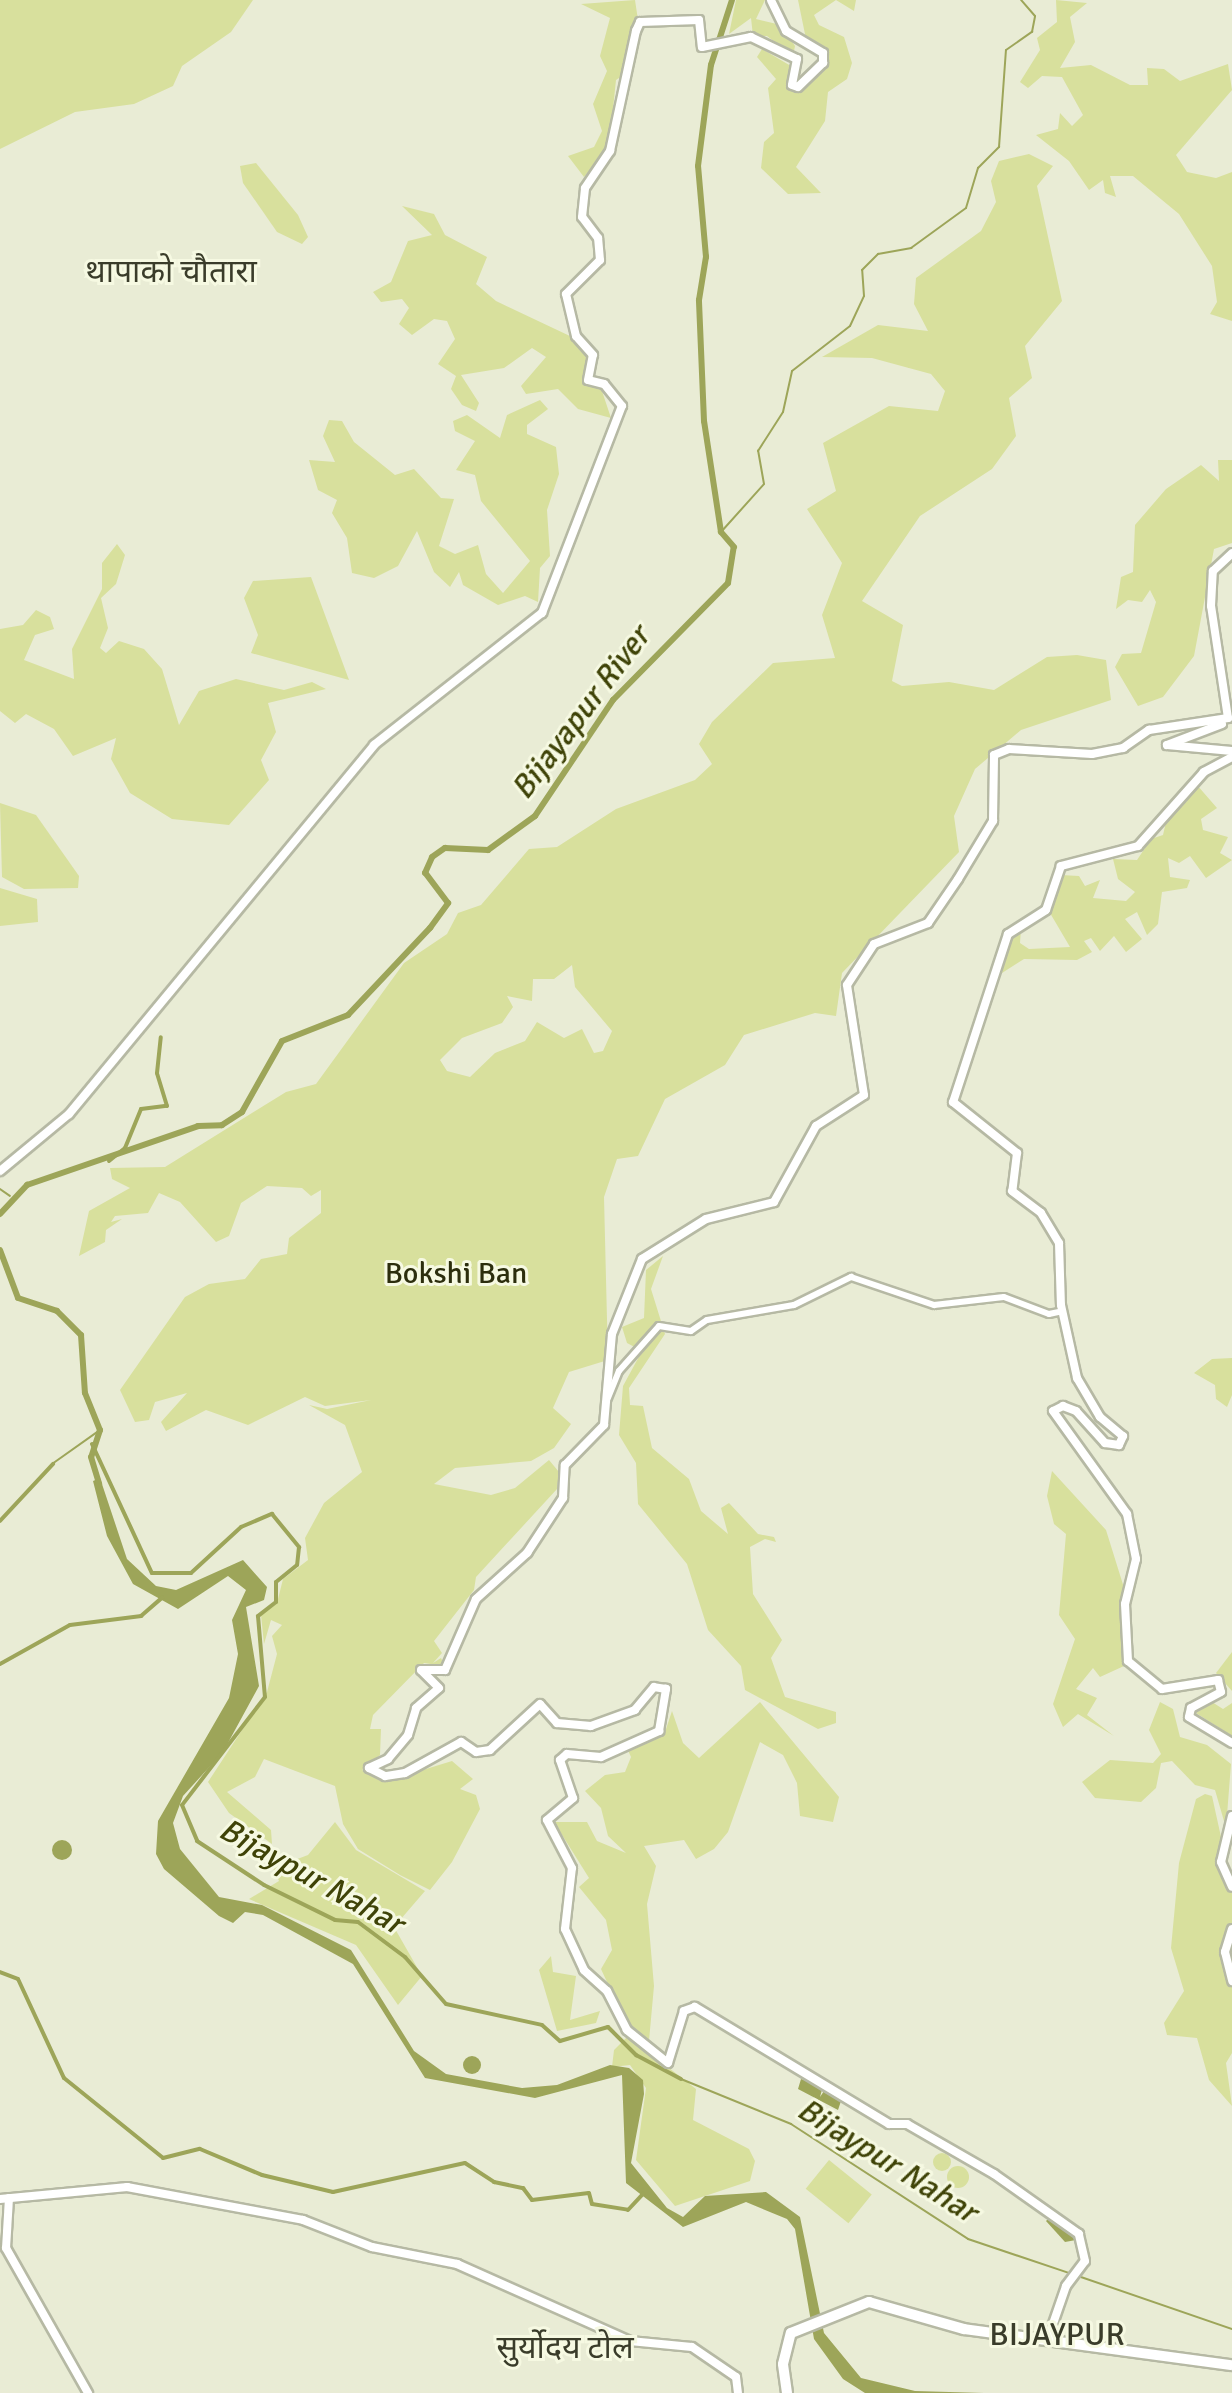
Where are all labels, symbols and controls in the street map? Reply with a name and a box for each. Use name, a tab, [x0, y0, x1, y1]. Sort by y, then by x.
district label: थापाको चौतारा	[85, 253, 257, 291]
water label: Bijayapur River	[504, 619, 658, 807]
park label: Bokshi Ban	[385, 1256, 527, 1292]
water label: Bijaypur Nahar	[212, 1811, 410, 1943]
water label: Bijaypur Nahar	[790, 2091, 984, 2231]
district label: BIJAYPUR	[981, 2316, 1133, 2354]
district label: सुर्योदय टोल	[496, 2329, 634, 2367]

